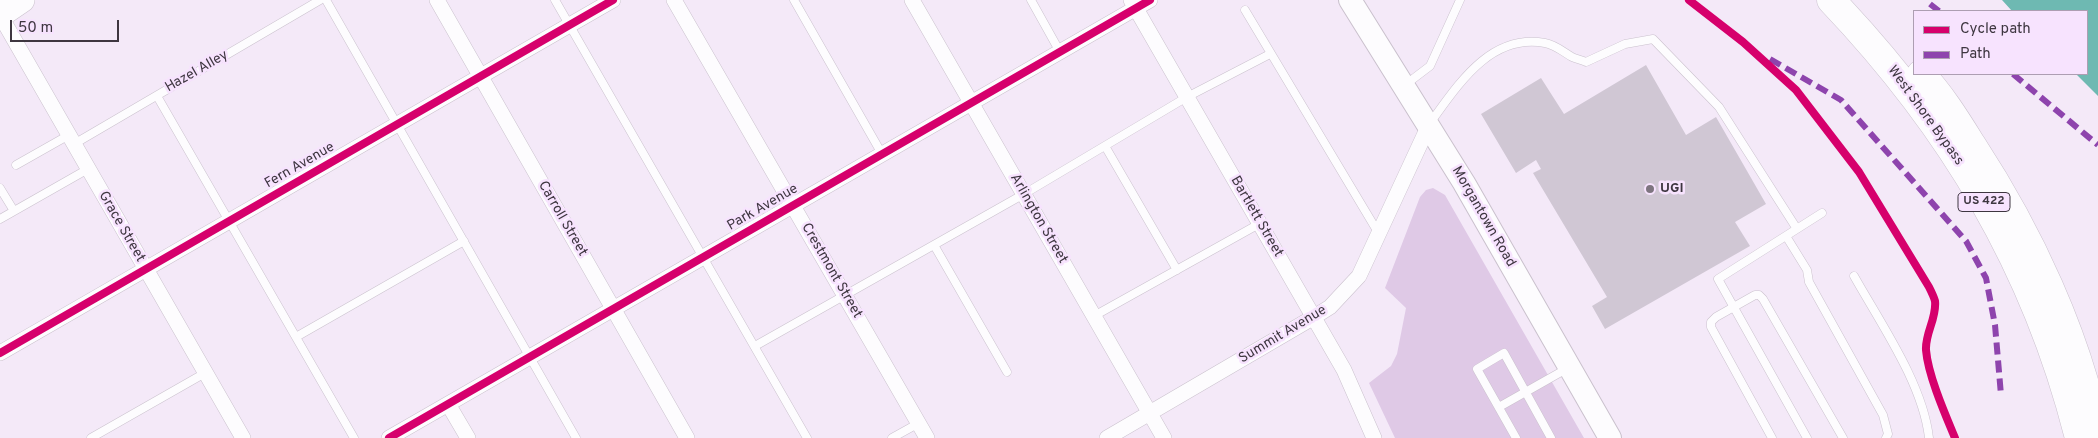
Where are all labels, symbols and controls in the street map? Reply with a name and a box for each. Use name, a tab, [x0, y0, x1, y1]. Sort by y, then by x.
scale bar	[12, 10, 121, 42]
legend	[1913, 10, 2088, 75]
text: 50 m	[18, 19, 53, 38]
text: Cycle path	[1960, 20, 2031, 39]
text: Path	[1960, 45, 1991, 64]
street label: Hazel Alley	[163, 47, 231, 97]
street label: West Shore Bypass	[1883, 63, 1967, 169]
street label: Fern Avenue	[262, 139, 338, 193]
street label: Morgantown Road	[1447, 164, 1519, 270]
street label: Arlington Street	[1006, 171, 1070, 267]
street label: Bartlett Street	[1226, 173, 1286, 261]
street label: Carroll Street	[534, 178, 590, 260]
street label: Park Avenue	[725, 181, 801, 235]
place label: UGI	[1660, 181, 1684, 197]
marker: UGI	[1644, 183, 1656, 195]
street label: Grace Street	[94, 189, 148, 265]
road number: US 422	[1958, 192, 2010, 212]
street label: Crestmont Street	[797, 220, 865, 322]
street label: Summit Avenue	[1236, 302, 1330, 368]

